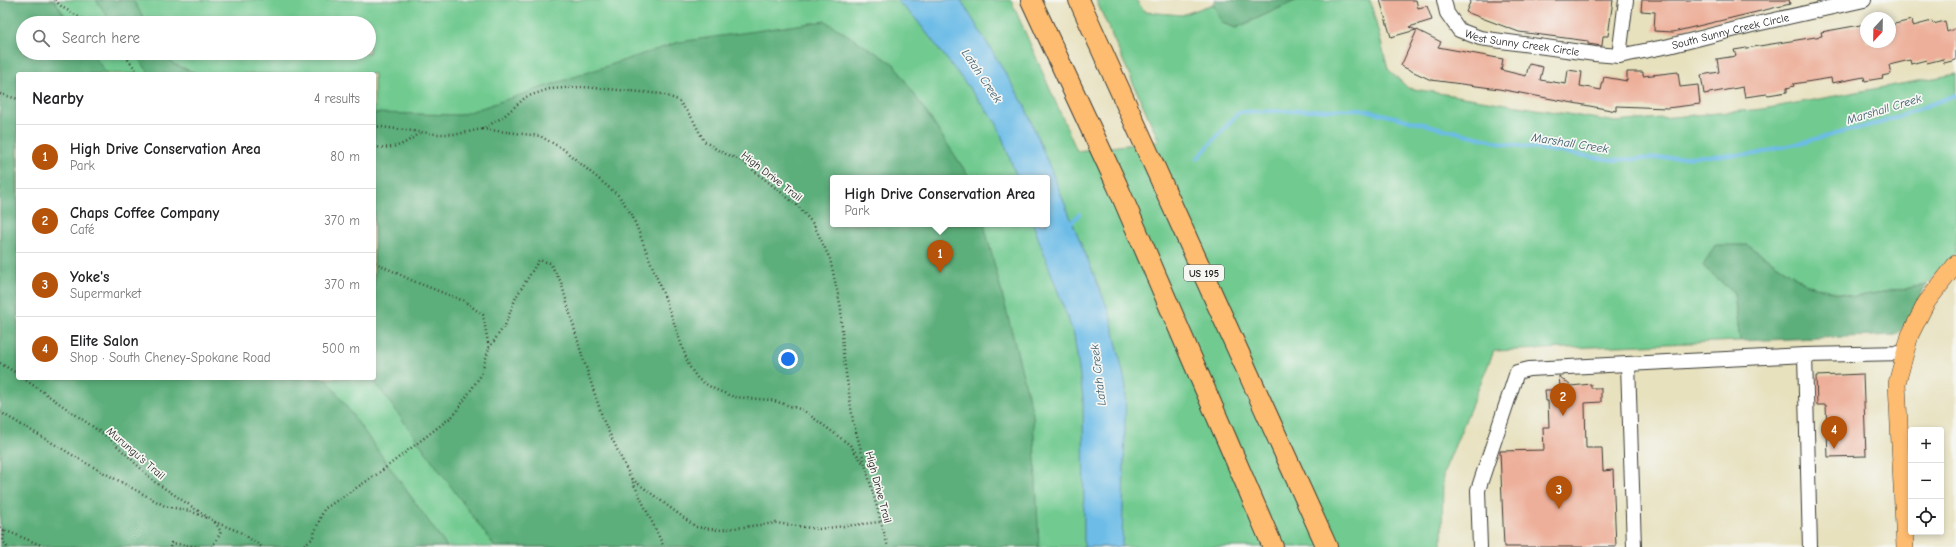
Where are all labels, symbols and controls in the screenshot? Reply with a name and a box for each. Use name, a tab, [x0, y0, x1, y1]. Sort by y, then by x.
street label: South Sunny Creek Circle	[1670, 11, 1791, 52]
north arrow	[1860, 12, 1896, 48]
search box	[16, 16, 376, 60]
icon: search	[30, 27, 52, 49]
street label: West Sunny Creek Circle	[1463, 27, 1581, 59]
text: Search here	[62, 29, 140, 47]
water label: Latah Creek	[959, 46, 1005, 106]
text: Nearby	[32, 89, 83, 108]
text: 4 results	[314, 91, 360, 106]
water label: Marshall Creek	[1844, 91, 1923, 127]
water label: Marshall Creek	[1530, 130, 1610, 156]
text: High Drive Conservation Area	[70, 140, 261, 158]
text: 1	[42, 149, 48, 164]
text: 80 m	[330, 149, 360, 164]
street label: High Drive Trail	[739, 149, 805, 204]
text: Park	[70, 158, 95, 173]
popup	[830, 175, 1050, 227]
text: High Drive Conservation Area	[845, 185, 1035, 203]
text: Park	[845, 203, 870, 218]
text: Chaps Coffee Company	[70, 204, 219, 222]
text: 2	[42, 213, 48, 228]
text: 370 m	[324, 213, 360, 228]
text: Café	[70, 222, 94, 237]
pin: 1	[927, 240, 953, 273]
road number: US 195	[1184, 265, 1224, 281]
text: Yoke's	[70, 268, 110, 286]
text: 3	[42, 277, 48, 292]
text: 370 m	[324, 277, 360, 292]
text: Supermarket	[70, 286, 141, 301]
text: Elite Salon	[70, 332, 139, 350]
text: 4	[42, 341, 48, 356]
text: 500 m	[322, 341, 360, 356]
water label: Latah Creek	[1087, 343, 1109, 407]
your location	[778, 349, 798, 369]
text: Shop · South Cheney-Spokane Road	[70, 350, 271, 365]
pin: 2	[1550, 383, 1576, 416]
pin: 4	[1821, 416, 1847, 449]
street label: Murungu's Trail	[104, 424, 168, 482]
map controls	[1908, 427, 1944, 535]
button: +	[1908, 427, 1944, 463]
street label: High Drive Trail	[863, 450, 894, 524]
button: −	[1908, 463, 1944, 499]
pin: 3	[1546, 476, 1572, 509]
button: locate	[1908, 499, 1944, 535]

